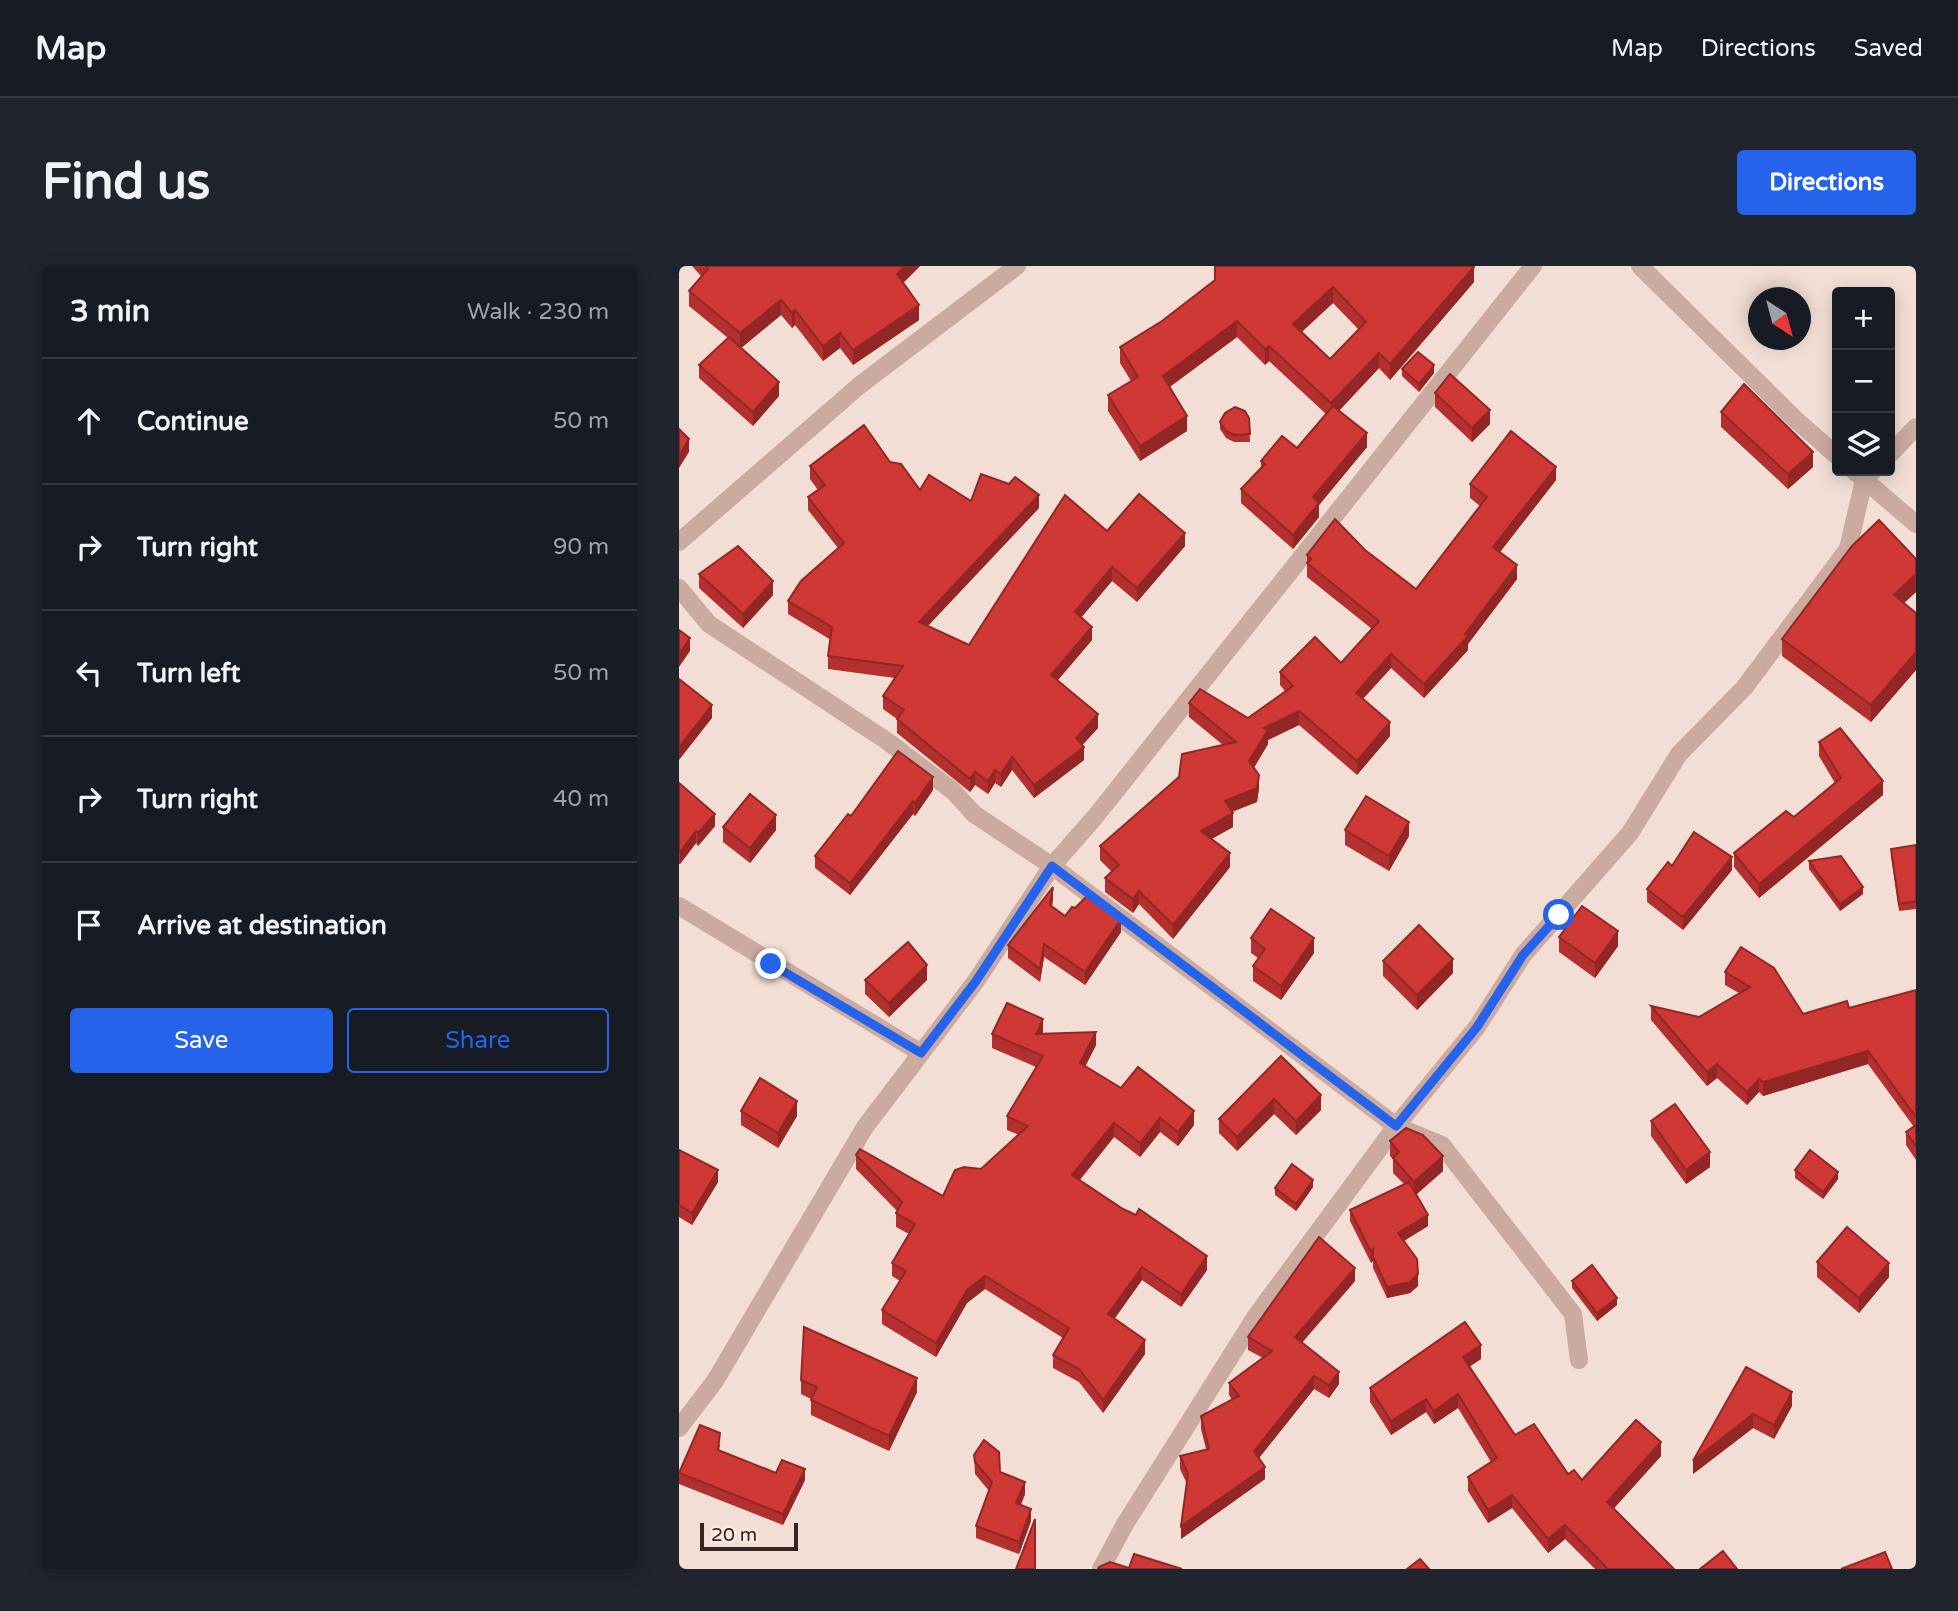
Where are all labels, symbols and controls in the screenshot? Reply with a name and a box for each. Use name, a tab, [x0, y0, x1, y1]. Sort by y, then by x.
text: Map	[35, 29, 106, 68]
text: Map	[1611, 34, 1663, 63]
text: Directions	[1701, 34, 1816, 63]
text: Saved	[1854, 34, 1923, 63]
button: Directions	[1737, 150, 1916, 215]
text: Find us	[42, 153, 210, 212]
north arrow	[1748, 287, 1811, 350]
map controls	[1832, 287, 1895, 476]
button: +	[1832, 287, 1895, 350]
text: 3 min	[70, 293, 150, 330]
text: Walk · 230 m	[467, 298, 609, 326]
button: −	[1832, 350, 1895, 413]
icon: ahead	[70, 402, 108, 440]
text: Continue	[137, 406, 249, 437]
text: 50 m	[553, 407, 609, 435]
button: layers	[1832, 413, 1895, 476]
icon: right	[70, 528, 108, 566]
text: Turn right	[137, 532, 258, 563]
text: 90 m	[553, 533, 609, 561]
icon: left	[70, 654, 108, 692]
text: Turn left	[137, 658, 240, 689]
text: 50 m	[553, 659, 609, 687]
icon: right	[70, 780, 108, 818]
text: Turn right	[137, 784, 258, 815]
text: 40 m	[553, 785, 609, 813]
route start	[1543, 899, 1574, 930]
icon: arrive	[70, 906, 108, 944]
text: Arrive at destination	[137, 910, 387, 941]
route end	[755, 948, 786, 979]
button: Save	[70, 1008, 333, 1073]
button: Share	[347, 1008, 609, 1073]
scale bar	[700, 1520, 798, 1552]
text: 20 m	[711, 1524, 757, 1546]

